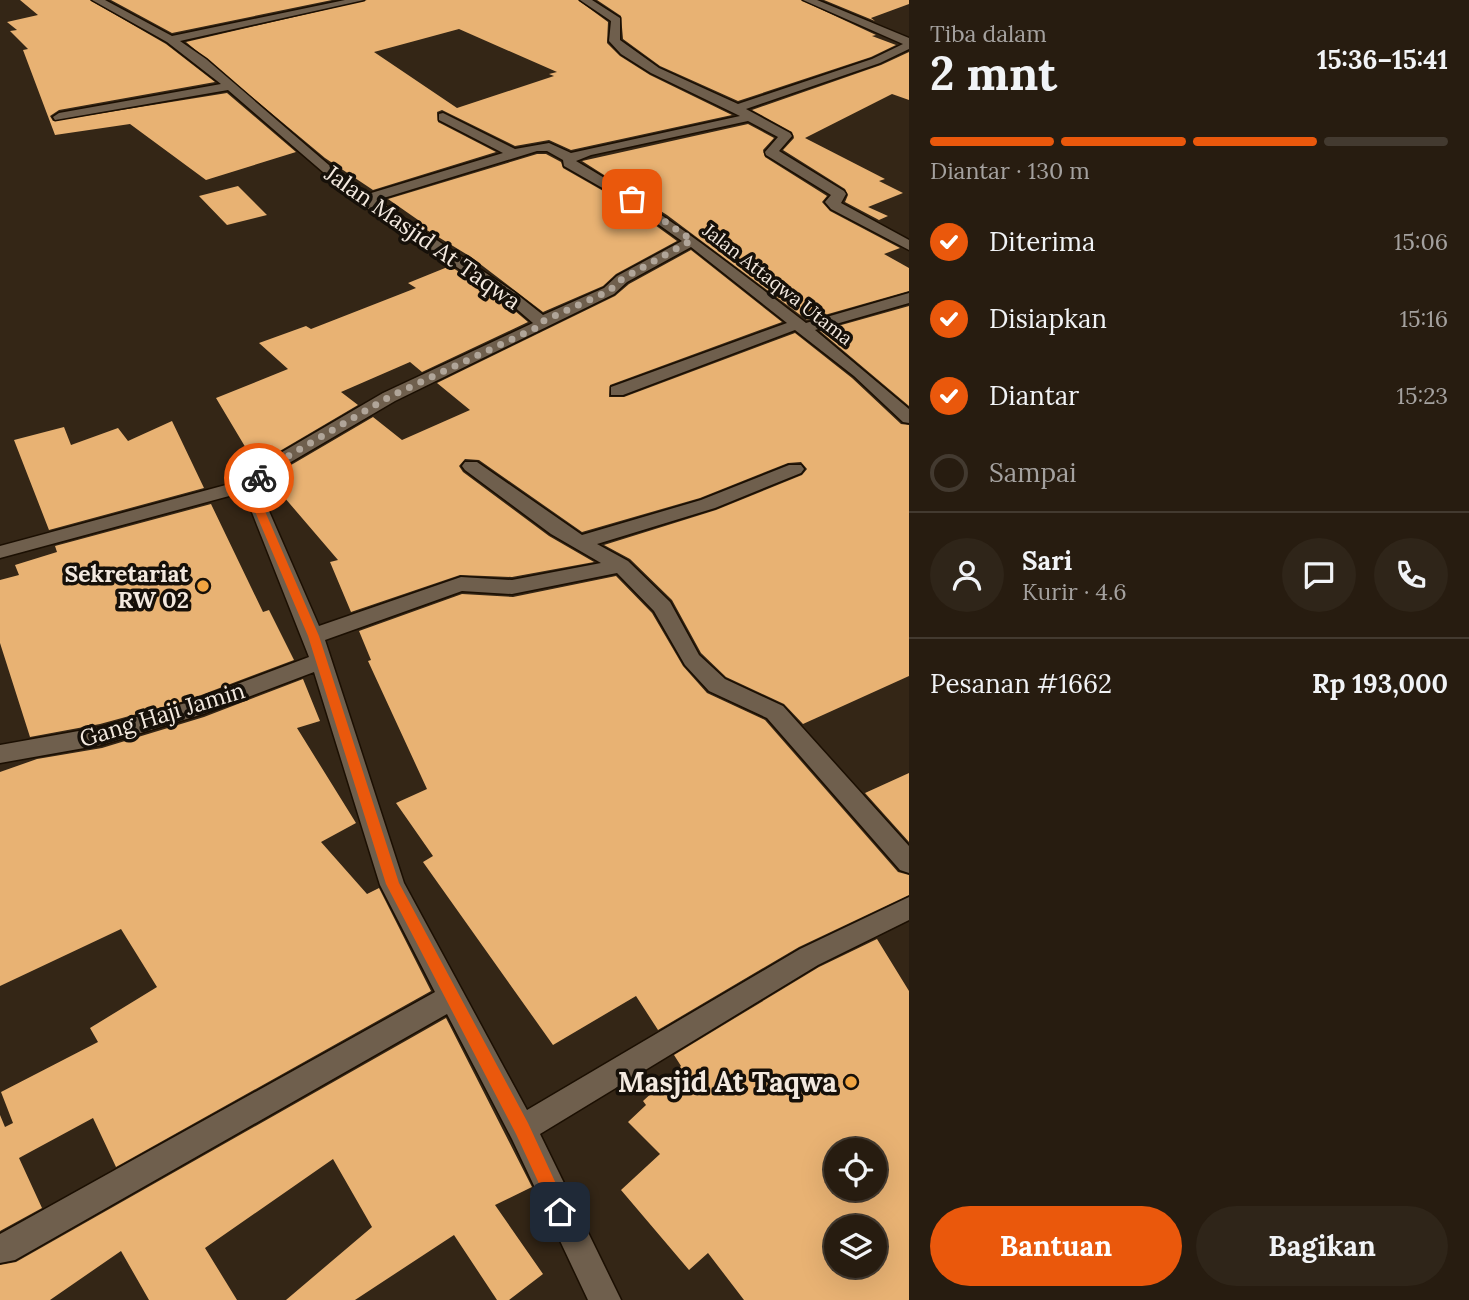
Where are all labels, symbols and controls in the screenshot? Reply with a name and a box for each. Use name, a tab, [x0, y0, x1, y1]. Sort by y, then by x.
text: Tiba dalam	[930, 19, 1047, 48]
text: 15:36–15:41	[1317, 43, 1448, 76]
text: 2 mnt	[930, 44, 1057, 103]
text: Diantar · 130 m	[930, 156, 1090, 185]
street label: Jalan Masjid At Taqwa	[319, 158, 527, 316]
pin	[602, 169, 662, 229]
icon: bag	[613, 180, 651, 218]
street label: Jalan Attaqwa Utama	[698, 217, 858, 350]
icon: check	[930, 223, 968, 261]
text: Diterima	[989, 225, 1095, 258]
text: 15:06	[1394, 227, 1448, 256]
icon: check	[930, 300, 968, 338]
text: Disiapkan	[989, 302, 1107, 335]
text: 15:16	[1400, 304, 1448, 333]
icon: check	[930, 377, 968, 415]
text: Diantar	[989, 379, 1079, 412]
text: 15:23	[1397, 381, 1448, 410]
courier	[224, 443, 294, 513]
text: Sampai	[989, 456, 1077, 489]
icon: bike	[240, 459, 278, 497]
button: person	[930, 538, 1004, 612]
button: chat	[1282, 538, 1356, 612]
button: phone	[1374, 538, 1448, 612]
text: Sari	[1022, 544, 1072, 577]
place label: Sekretariat RW 02	[64, 559, 189, 614]
text: Kurir · 4.6	[1022, 577, 1127, 606]
marker: Sekretariat RW 02	[195, 578, 211, 594]
text: Pesanan #1662	[930, 667, 1112, 700]
text: Rp 193,000	[1312, 667, 1448, 700]
street label: Gang Haji Jamin	[76, 675, 248, 753]
place label: Masjid At Taqwa	[618, 1064, 837, 1100]
marker: Masjid At Taqwa	[843, 1074, 859, 1090]
map controls	[824, 1138, 887, 1278]
button: locate	[824, 1138, 887, 1201]
pin	[530, 1182, 590, 1242]
icon: home	[541, 1193, 579, 1231]
button: Bantuan	[930, 1206, 1182, 1286]
button: Bagikan	[1196, 1206, 1448, 1286]
button: layers	[824, 1215, 887, 1278]

